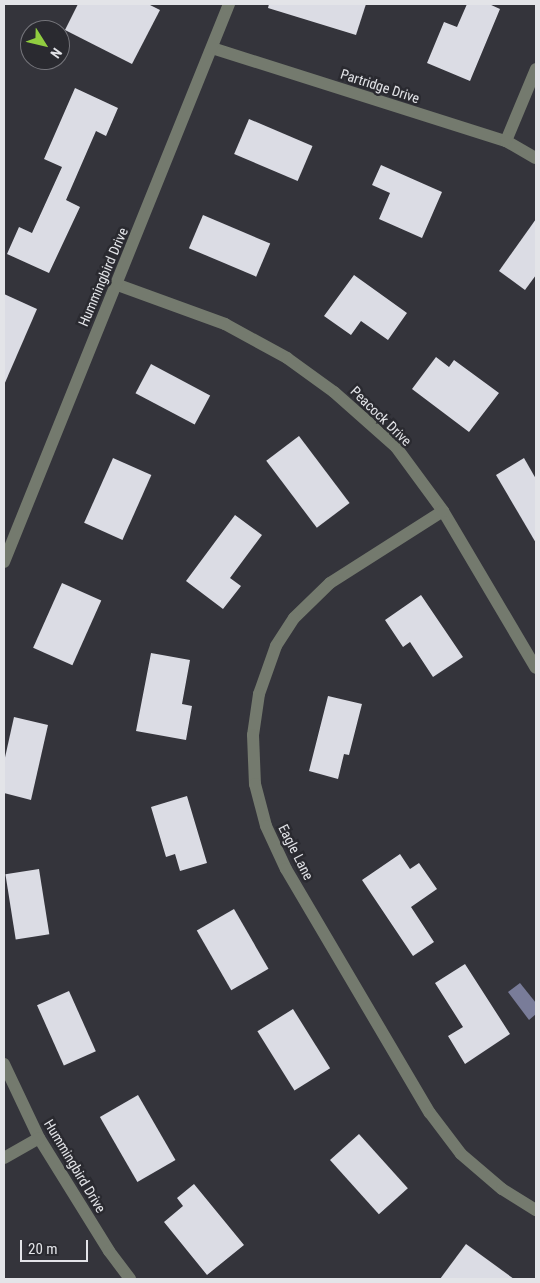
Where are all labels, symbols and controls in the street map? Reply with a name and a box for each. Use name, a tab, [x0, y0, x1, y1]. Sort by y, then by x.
north arrow	[20, 20, 70, 70]
text: N	[47, 45, 65, 61]
street label: Partridge Drive	[338, 65, 422, 107]
street label: Hummingbird Drive	[75, 225, 131, 329]
street label: Peacock Drive	[347, 383, 415, 449]
street label: Eagle Lane	[275, 821, 317, 883]
street label: Hummingbird Drive	[41, 1116, 109, 1216]
scale bar	[22, 1230, 90, 1262]
text: 20 m	[28, 1240, 58, 1258]

